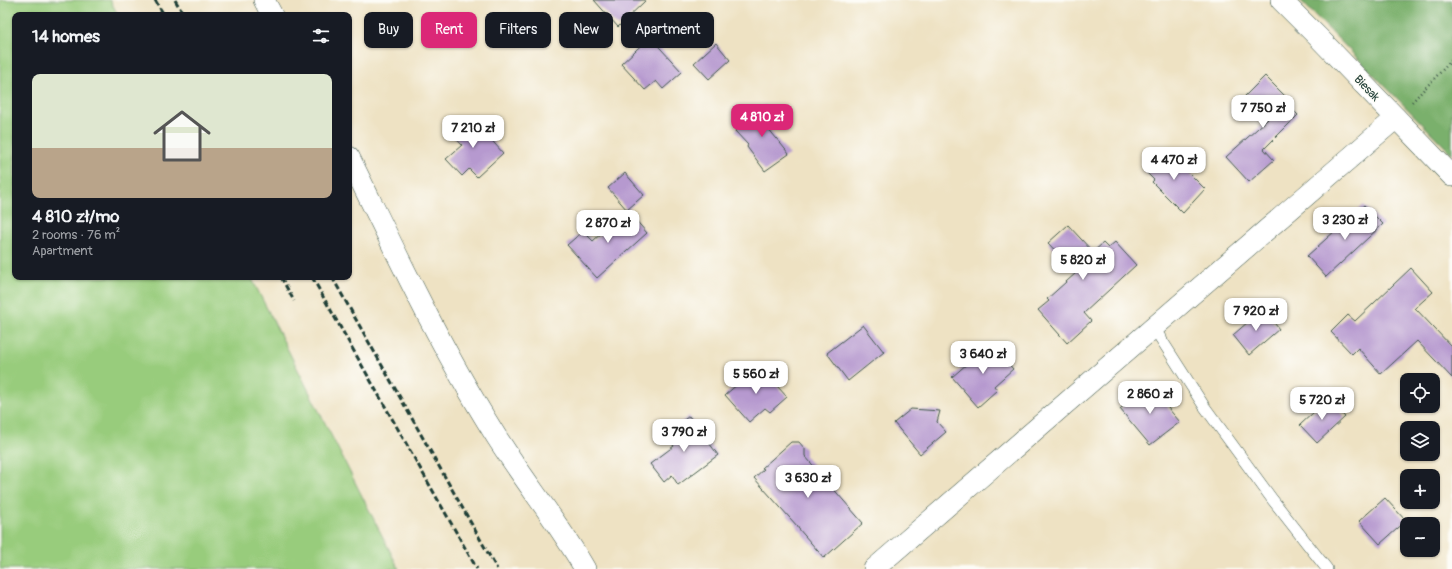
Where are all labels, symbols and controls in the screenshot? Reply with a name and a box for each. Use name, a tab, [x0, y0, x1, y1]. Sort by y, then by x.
chip: Buy	[364, 12, 413, 48]
chip: Rent	[421, 12, 477, 48]
chip: Filters	[485, 12, 551, 48]
chip: New	[559, 12, 613, 48]
chip: Apartment	[621, 12, 714, 48]
icon: filters	[310, 25, 332, 47]
text: 14 homes	[32, 26, 100, 47]
street label: Biesak	[1351, 72, 1383, 105]
pin: 7 750 zł	[1222, 95, 1304, 129]
icon: home	[146, 100, 218, 172]
text: 7 750 zł	[1240, 100, 1286, 116]
pin: 4 810 zł	[721, 104, 803, 138]
text: 4 810 zł	[740, 109, 784, 125]
pin: 7 210 zł	[432, 115, 514, 149]
text: 7 210 zł	[451, 120, 495, 136]
pin: 4 470 zł	[1133, 147, 1215, 181]
text: 4 470 zł	[1151, 152, 1197, 168]
text: 4 810 zł/mo	[32, 206, 119, 227]
pin: 3 230 zł	[1304, 207, 1386, 241]
pin: 2 870 zł	[567, 210, 649, 244]
text: 3 230 zł	[1322, 212, 1368, 228]
text: 2 870 zł	[585, 215, 631, 231]
text: 2 rooms · 76 m²	[32, 227, 120, 243]
text: Apartment	[32, 243, 93, 259]
pin: 5 820 zł	[1042, 247, 1124, 281]
text: 5 820 zł	[1060, 252, 1106, 268]
pin: 7 920 zł	[1215, 298, 1297, 332]
text: 7 920 zł	[1233, 303, 1279, 319]
pin: 3 640 zł	[942, 341, 1024, 375]
text: 3 640 zł	[960, 346, 1006, 362]
pin: 5 560 zł	[715, 361, 797, 395]
text: 5 560 zł	[733, 366, 779, 382]
map controls	[1400, 373, 1440, 557]
button: locate	[1400, 373, 1440, 413]
pin: 2 860 zł	[1109, 381, 1191, 415]
text: 2 860 zł	[1127, 386, 1173, 402]
pin: 5 720 zł	[1281, 387, 1363, 421]
text: 5 720 zł	[1299, 392, 1345, 408]
pin: 3 790 zł	[643, 419, 725, 453]
button: layers	[1400, 421, 1440, 461]
text: 3 790 zł	[661, 424, 707, 440]
pin: 3 630 zł	[767, 465, 849, 499]
button: +	[1400, 469, 1440, 509]
text: 3 630 zł	[785, 470, 831, 486]
button: −	[1400, 517, 1440, 557]

